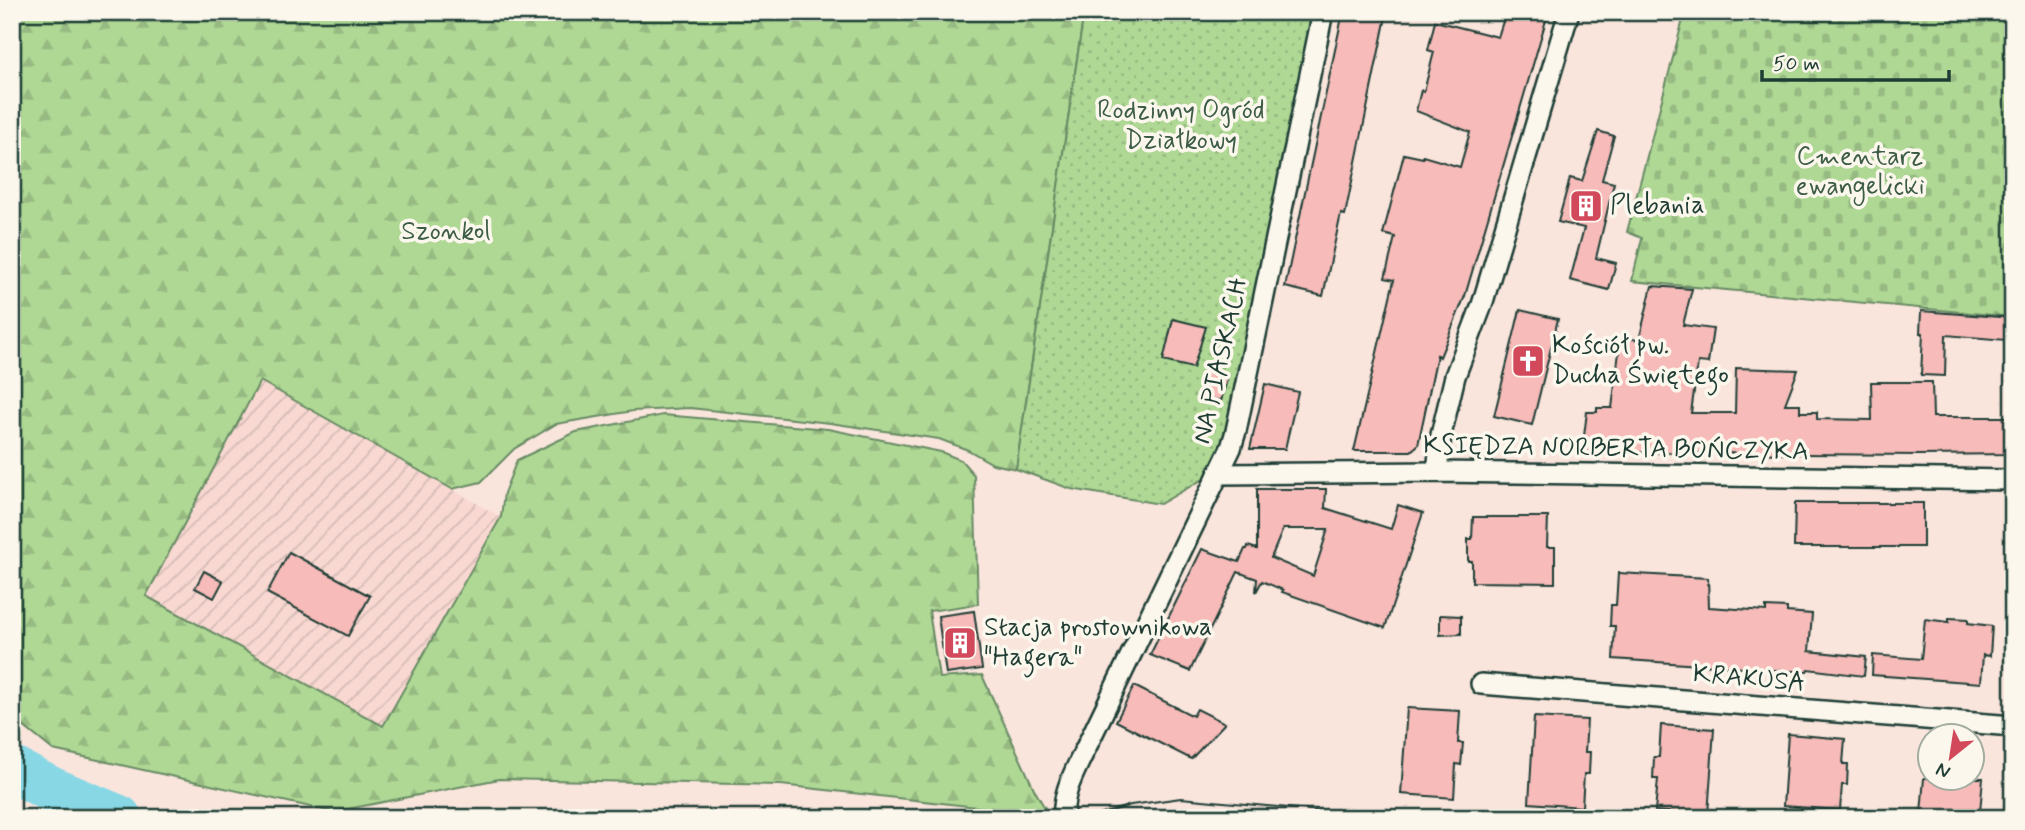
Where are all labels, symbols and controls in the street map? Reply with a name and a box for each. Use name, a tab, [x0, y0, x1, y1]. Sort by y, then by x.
scale bar	[1762, 38, 1950, 82]
text: 50 m	[1773, 50, 1820, 78]
park label: Rodzinny Ogród Działkowy	[1097, 94, 1265, 158]
park label: Cmentarz ewangelicki	[1795, 140, 1925, 206]
building icon: Plebania	[1567, 187, 1605, 225]
place label: Plebania	[1610, 189, 1705, 223]
park label: Szonkol	[401, 215, 491, 249]
street label: NA PIASKACH	[1185, 275, 1257, 447]
place label: Kościół pw. Ducha Świętego	[1552, 329, 1729, 396]
church icon: Kościół pw. Ducha Świętego	[1509, 342, 1547, 380]
street label: KSIĘDZA NORBERTA BOŃCZYKA	[1423, 429, 1809, 469]
place label: Stacja prostownikowa "Hagera"	[984, 611, 1213, 678]
building icon: Stacja prostownikowa "Hagera"	[941, 624, 979, 662]
street label: KRAKUSA	[1691, 657, 1807, 701]
north arrow	[1916, 722, 1986, 792]
text: N	[1932, 756, 1955, 784]

